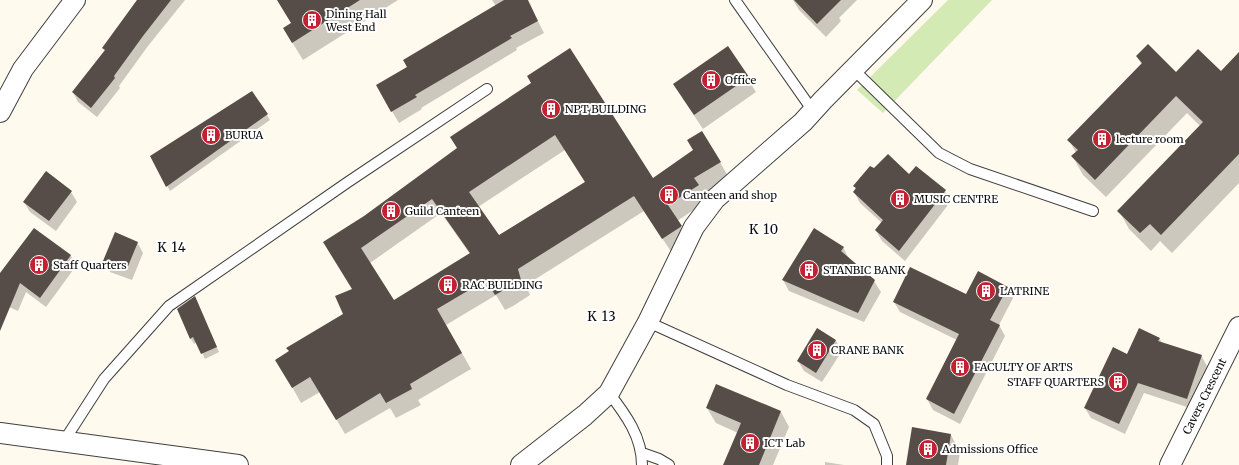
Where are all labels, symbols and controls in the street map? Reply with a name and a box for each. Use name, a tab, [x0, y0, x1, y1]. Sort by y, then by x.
place label: Dining Hall West End	[325, 7, 387, 34]
building icon: Dining Hall West End	[301, 9, 323, 31]
building icon: Office	[700, 69, 722, 91]
place label: Office	[725, 73, 757, 87]
building icon: NPT BUILDING	[540, 98, 562, 120]
place label: NPT BUILDING	[565, 102, 646, 116]
building icon: BURUA	[200, 124, 222, 146]
place label: BURUA	[225, 128, 264, 142]
building icon: lecture room	[1091, 128, 1113, 150]
place label: lecture room	[1116, 132, 1184, 146]
building icon: Canteen and shop	[658, 184, 680, 206]
place label: Canteen and shop	[683, 188, 777, 202]
building icon: MUSIC CENTRE	[889, 188, 911, 210]
place label: MUSIC CENTRE	[914, 192, 998, 206]
building icon: Guild Canteen	[380, 200, 402, 222]
place label: Guild Canteen	[405, 204, 480, 218]
district label: K 10	[749, 221, 779, 238]
district label: K 14	[157, 239, 187, 256]
building icon: Staff Quarters	[28, 254, 50, 276]
place label: Staff Quarters	[53, 258, 127, 272]
building icon: STANBIC BANK	[798, 259, 820, 281]
place label: STANBIC BANK	[823, 263, 905, 277]
building icon: RAC BUILDING	[437, 274, 459, 296]
place label: RAC BUILDING	[462, 278, 542, 292]
building icon: LATRINE	[975, 280, 997, 302]
place label: LATRINE	[1000, 284, 1049, 298]
district label: K 13	[587, 308, 617, 325]
building icon: CRANE BANK	[806, 339, 828, 361]
place label: CRANE BANK	[831, 343, 904, 357]
street label: Cavers Crescent	[1180, 355, 1230, 437]
building icon: FACULTY OF ARTS	[949, 356, 971, 378]
place label: FACULTY OF ARTS	[974, 360, 1073, 374]
building icon: STAFF QUARTERS	[1107, 371, 1129, 393]
place label: STAFF QUARTERS	[1007, 375, 1104, 389]
building icon: ICT Lab	[739, 432, 761, 454]
place label: ICT Lab	[764, 436, 805, 450]
building icon: Admissions Office	[917, 438, 939, 460]
place label: Admissions Office	[941, 442, 1038, 456]

